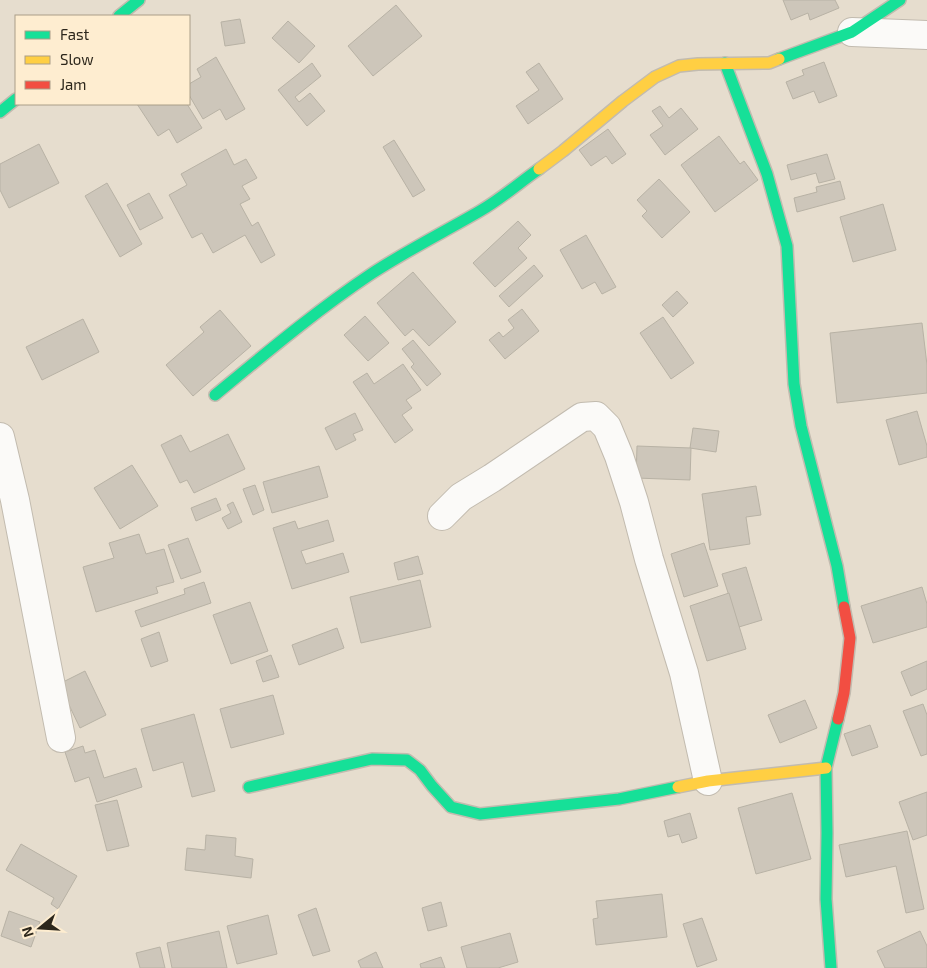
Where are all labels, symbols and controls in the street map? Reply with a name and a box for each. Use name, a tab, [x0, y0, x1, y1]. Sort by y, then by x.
legend	[15, 15, 190, 105]
text: Fast	[60, 25, 90, 43]
text: Slow	[60, 50, 94, 68]
text: Jam	[60, 75, 86, 93]
north arrow	[15, 903, 65, 953]
text: N	[18, 925, 37, 940]

